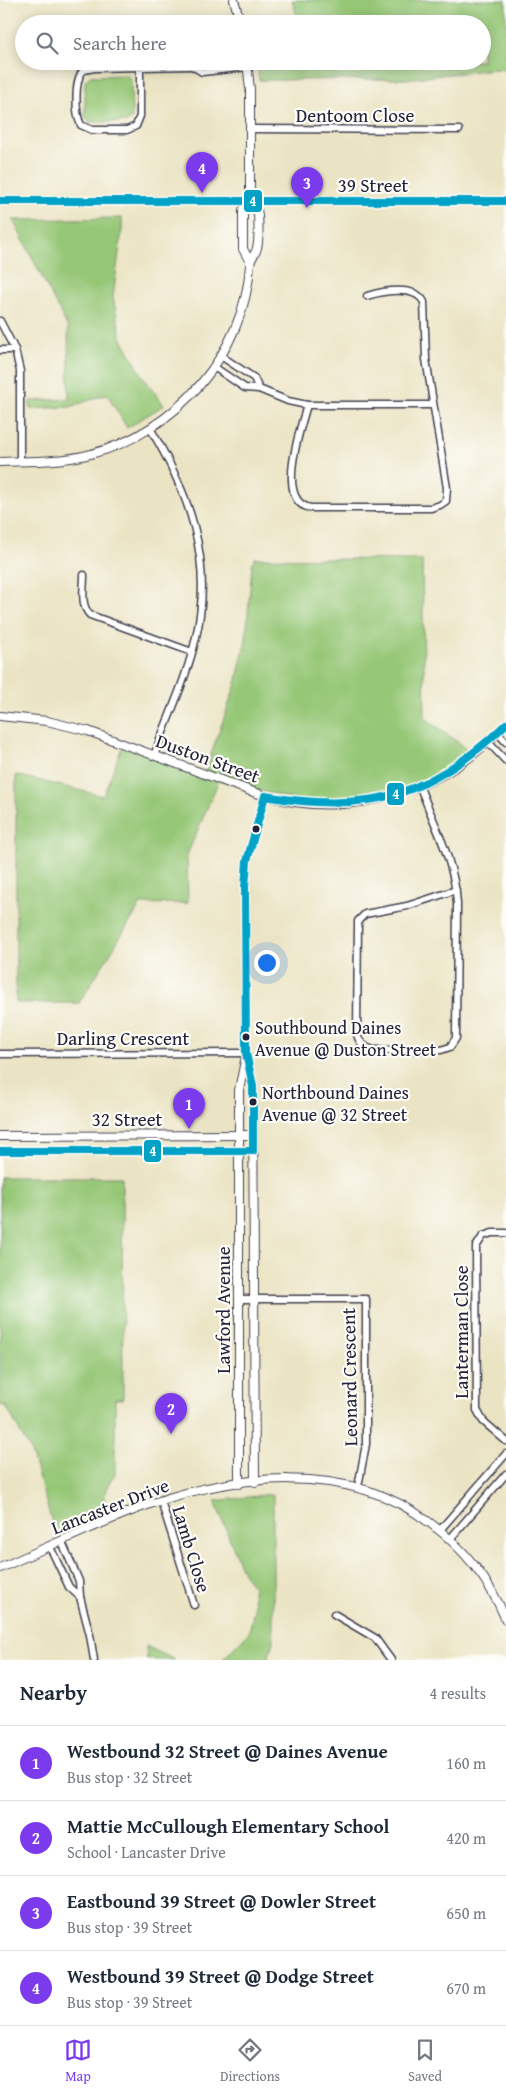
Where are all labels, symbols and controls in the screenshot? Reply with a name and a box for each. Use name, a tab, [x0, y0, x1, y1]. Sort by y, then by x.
search box	[15, 15, 491, 70]
icon: search	[33, 29, 61, 57]
text: Search here	[73, 29, 167, 57]
street label: Dentoom Close	[296, 101, 414, 129]
pin: 4	[186, 152, 218, 193]
pin: 3	[291, 167, 323, 208]
street label: 39 Street	[338, 171, 409, 199]
line badge: 4	[243, 189, 263, 213]
text: 4	[249, 191, 257, 211]
street label: Duston Street	[152, 726, 264, 790]
line badge: 4	[386, 782, 405, 806]
text: 4	[392, 784, 400, 804]
unlabelled marker	[251, 824, 261, 834]
your location	[254, 950, 280, 976]
place label: Southbound Daines Avenue @ Duston Street	[255, 1014, 437, 1063]
street label: Darling Crescent	[57, 1024, 189, 1052]
marker: Southbound Daines Avenue @ Duston Street	[241, 1032, 251, 1042]
place label: Northbound Daines Avenue @ 32 Street	[262, 1079, 409, 1128]
pin: 1	[173, 1088, 205, 1129]
marker: Northbound Daines Avenue @ 32 Street	[248, 1097, 258, 1107]
street label: 32 Street	[92, 1105, 163, 1133]
line badge: 4	[143, 1139, 162, 1163]
text: 4	[149, 1141, 157, 1161]
street label: Lawford Avenue	[209, 1246, 237, 1374]
street label: Lanterman Close	[447, 1265, 475, 1399]
street label: Leonard Crescent	[334, 1307, 364, 1446]
pin: 2	[155, 1393, 187, 1434]
street label: Lancaster Drive	[47, 1471, 173, 1541]
street label: Lamb Close	[166, 1502, 219, 1596]
text: Nearby	[20, 1677, 87, 1708]
text: 4 results	[429, 1681, 486, 1705]
text: Westbound 32 Street @ Daines Avenue	[67, 1737, 388, 1765]
text: 1	[32, 1751, 40, 1775]
text: 160 m	[446, 1751, 486, 1775]
text: Bus stop · 32 Street	[67, 1765, 193, 1789]
text: Mattie McCullough Elementary School	[67, 1812, 389, 1840]
text: 2	[32, 1826, 40, 1850]
text: 420 m	[446, 1826, 486, 1850]
text: School · Lancaster Drive	[67, 1840, 226, 1864]
text: Eastbound 39 Street @ Dowler Street	[67, 1887, 376, 1915]
text: 3	[32, 1901, 40, 1925]
text: 650 m	[446, 1901, 486, 1925]
text: Bus stop · 39 Street	[67, 1915, 193, 1939]
text: Westbound 39 Street @ Dodge Street	[67, 1962, 374, 1990]
text: 4	[32, 1976, 40, 2000]
text: 670 m	[446, 1976, 486, 2000]
text: Bus stop · 39 Street	[67, 1990, 193, 2014]
tab: Map	[64, 2036, 92, 2086]
tab: Directions	[220, 2036, 280, 2086]
tab: Saved	[408, 2036, 442, 2086]

